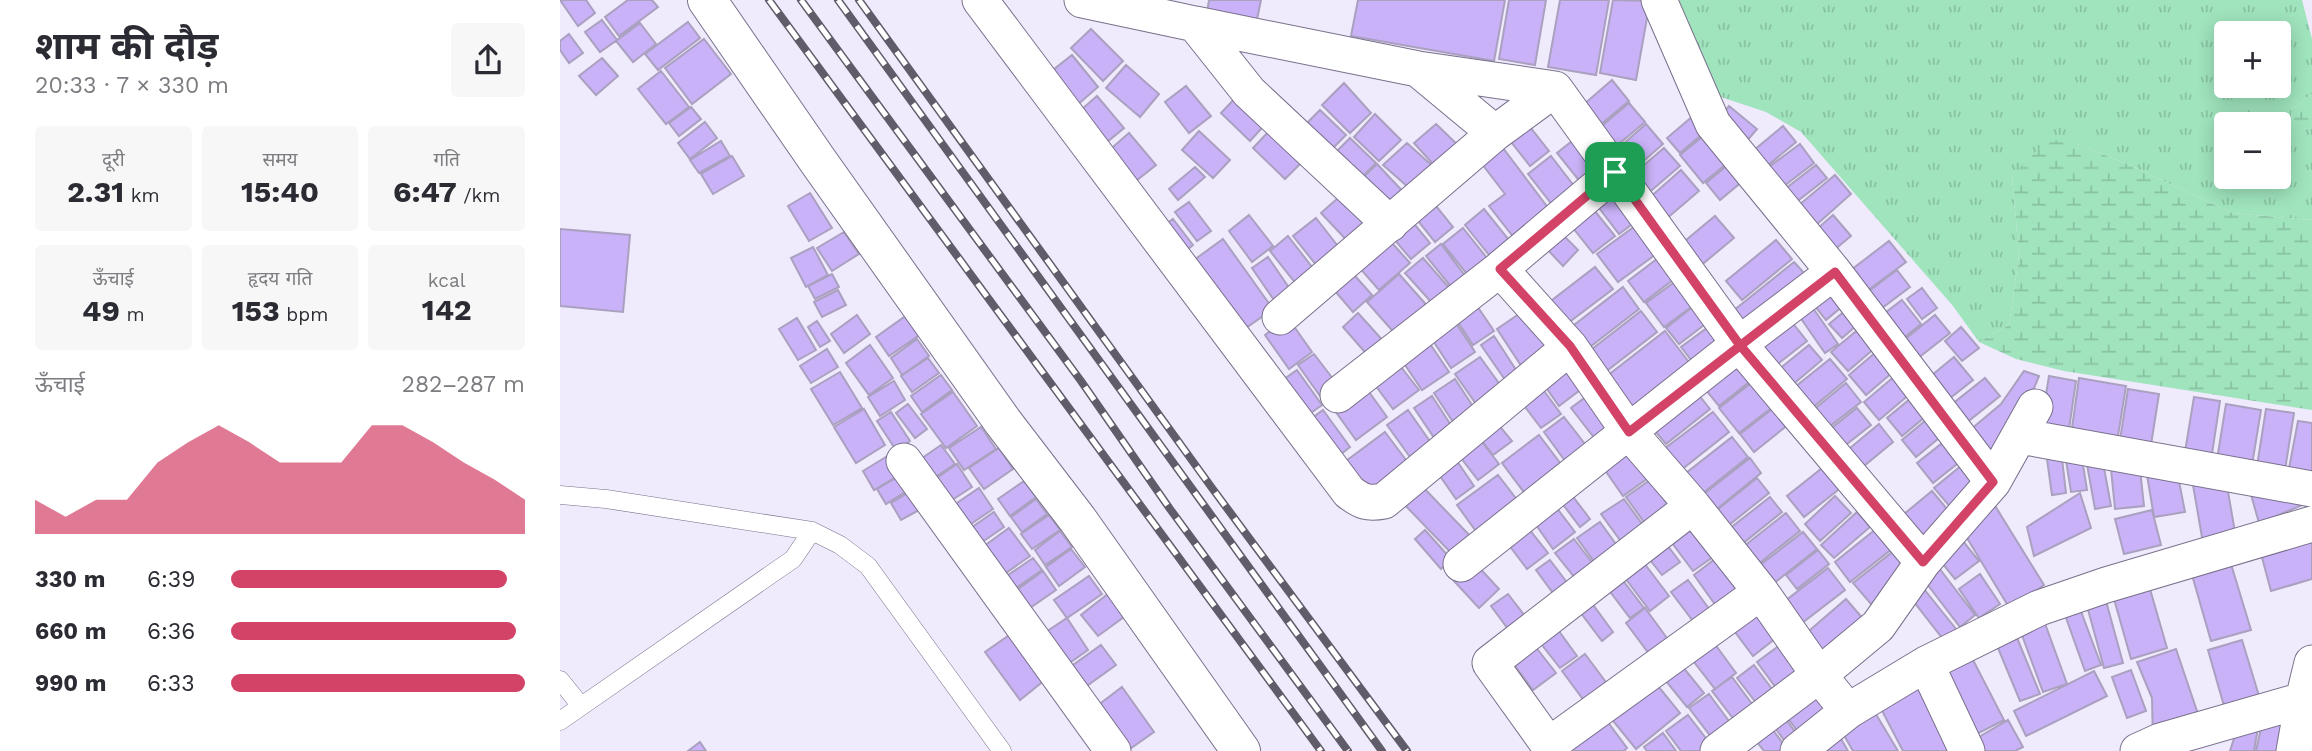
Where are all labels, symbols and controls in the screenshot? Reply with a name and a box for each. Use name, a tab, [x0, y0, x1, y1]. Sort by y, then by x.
map controls	[2214, 21, 2291, 189]
button: +	[2214, 21, 2291, 98]
button: share	[451, 23, 525, 97]
text: शाम की दौड़	[35, 24, 218, 68]
text: 20:33 · 7 × 330 m	[35, 72, 229, 99]
button: −	[2214, 112, 2291, 189]
pin	[1585, 142, 1645, 202]
text: दूरी	[102, 148, 125, 171]
text: समय	[262, 148, 298, 171]
text: गति	[433, 148, 460, 171]
icon: arrive	[1596, 153, 1634, 191]
text: 2.31	[67, 174, 124, 209]
text: 15:40	[241, 174, 319, 209]
text: 6:47	[393, 174, 457, 209]
text: km	[124, 184, 160, 207]
text: /km	[457, 184, 500, 207]
text: ऊँचाई	[93, 267, 134, 290]
text: हृदय गति	[248, 267, 312, 290]
text: kcal	[428, 269, 465, 292]
text: 142	[422, 292, 472, 327]
text: 49	[82, 293, 120, 328]
text: 153	[232, 293, 280, 328]
text: m	[120, 303, 145, 326]
text: bpm	[280, 303, 328, 326]
text: ऊँचाई	[35, 371, 85, 398]
text: 282–287 m	[401, 371, 525, 398]
text: 330 m	[35, 566, 105, 593]
text: 6:39	[147, 566, 195, 593]
text: 660 m	[35, 618, 106, 645]
text: 6:36	[147, 618, 195, 645]
text: 990 m	[35, 670, 106, 697]
text: 6:33	[147, 670, 195, 697]

